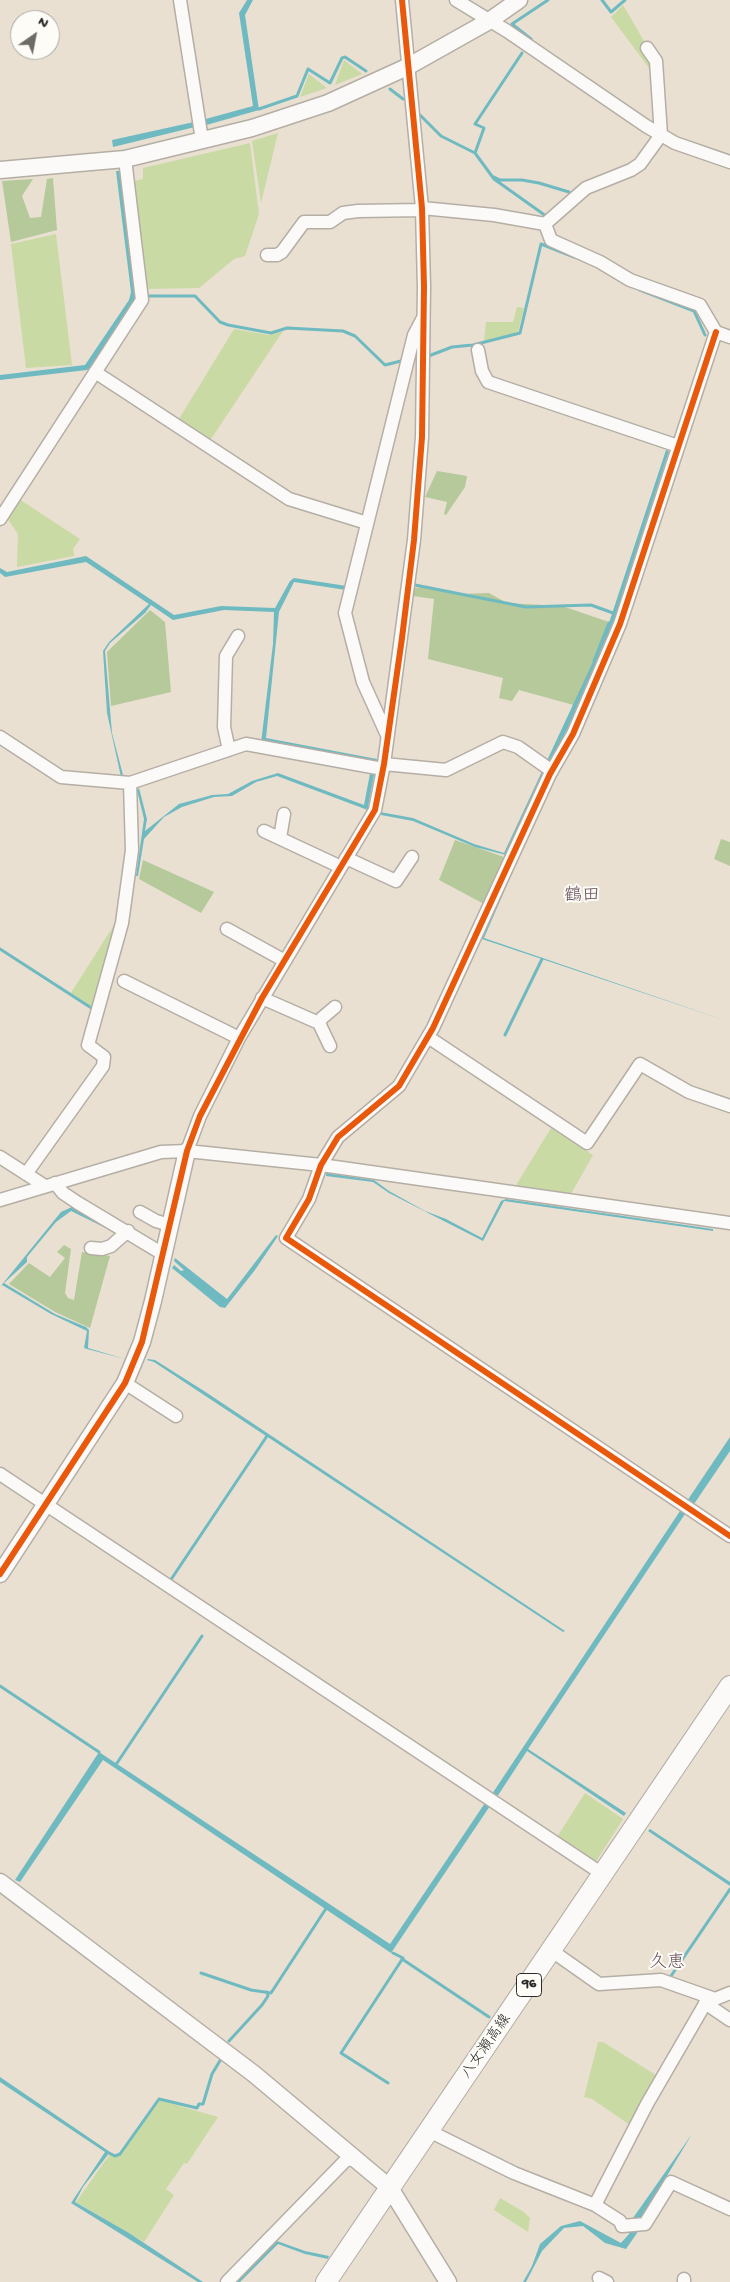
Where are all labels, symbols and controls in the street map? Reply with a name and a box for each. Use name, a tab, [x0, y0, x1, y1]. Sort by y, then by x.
north arrow	[10, 10, 60, 60]
text: N	[34, 13, 51, 32]
district label: 鶴田	[564, 886, 600, 908]
district label: 久恵	[649, 1953, 685, 1975]
road number: 96	[516, 1974, 542, 1996]
street label: 八女瀬高線	[458, 2011, 516, 2083]

